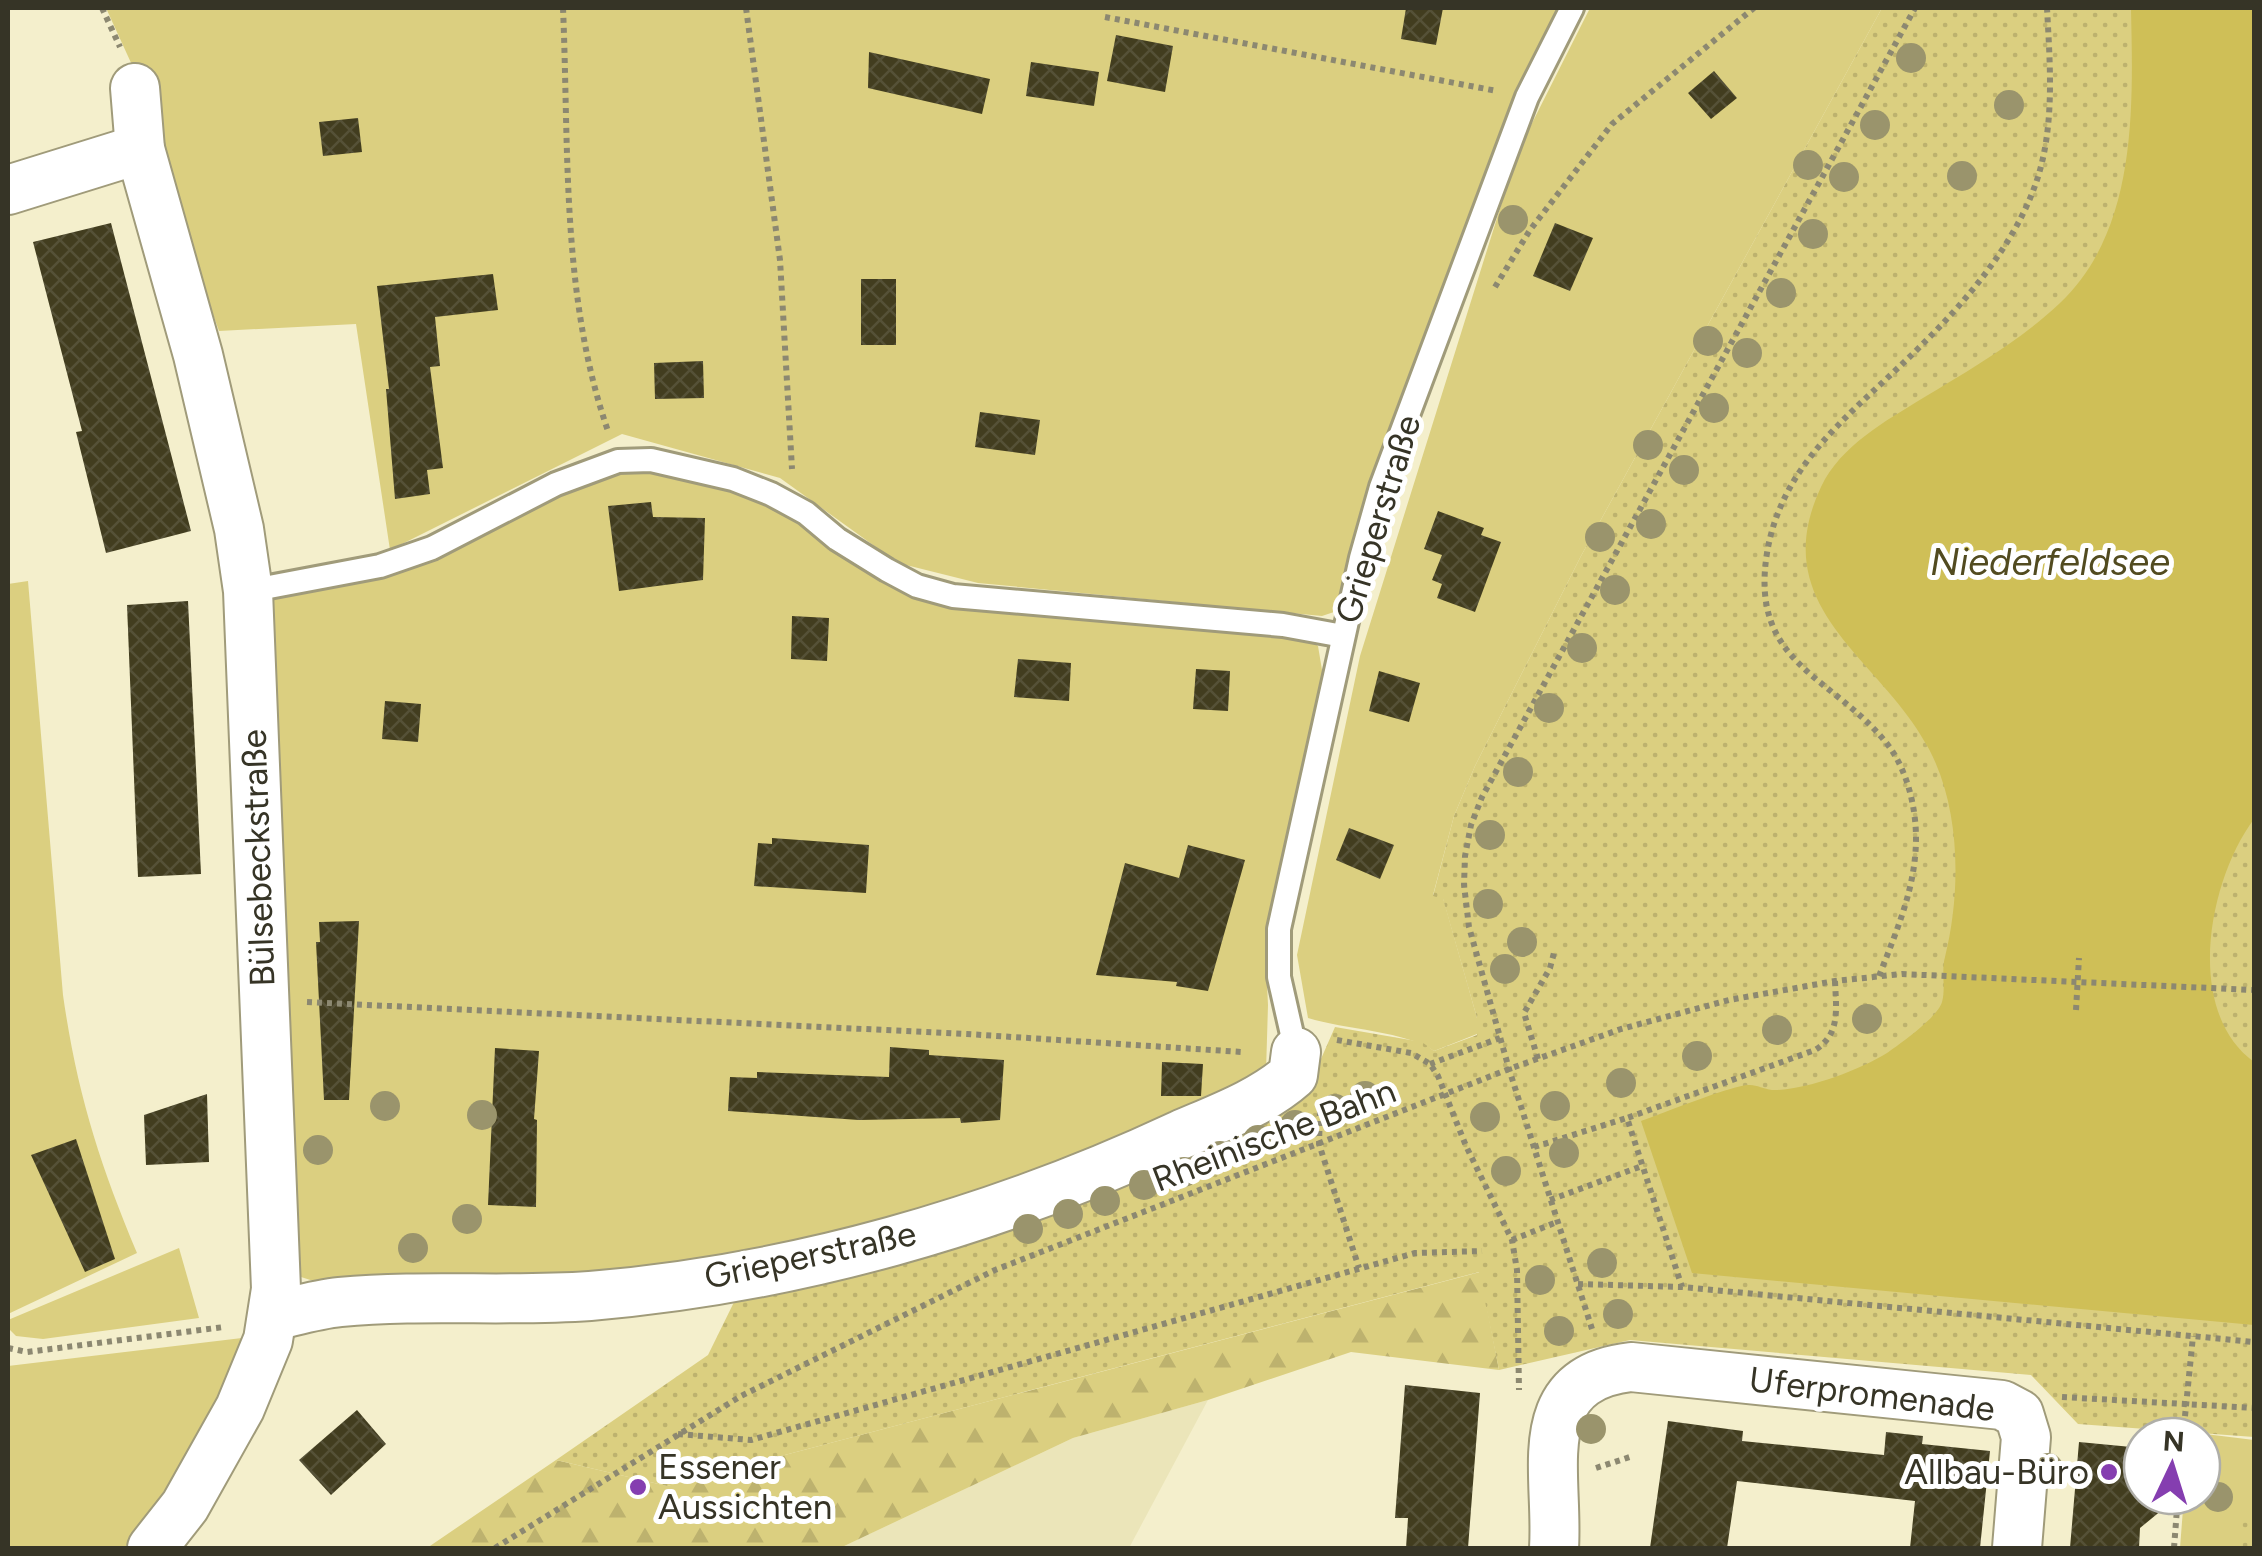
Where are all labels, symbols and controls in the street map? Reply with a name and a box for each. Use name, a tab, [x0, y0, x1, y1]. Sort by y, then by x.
street label: Grieperstraße	[1326, 410, 1430, 628]
water label: Niederfeldsee	[1930, 539, 2170, 585]
street label: Bülsebeckstraße	[233, 729, 283, 987]
street label: Rheinische Bahn	[1146, 1069, 1402, 1201]
street label: Grieperstraße	[700, 1212, 920, 1298]
street label: Uferpromenade	[1747, 1358, 1997, 1430]
north arrow	[2122, 1416, 2222, 1516]
text: N	[2162, 1423, 2186, 1459]
place label: Essener Aussichten	[658, 1446, 832, 1528]
place label: Allbau-Büro	[1904, 1451, 2089, 1493]
marker: Allbau-Büro	[2098, 1461, 2120, 1483]
marker: Essener Aussichten	[627, 1476, 649, 1498]

